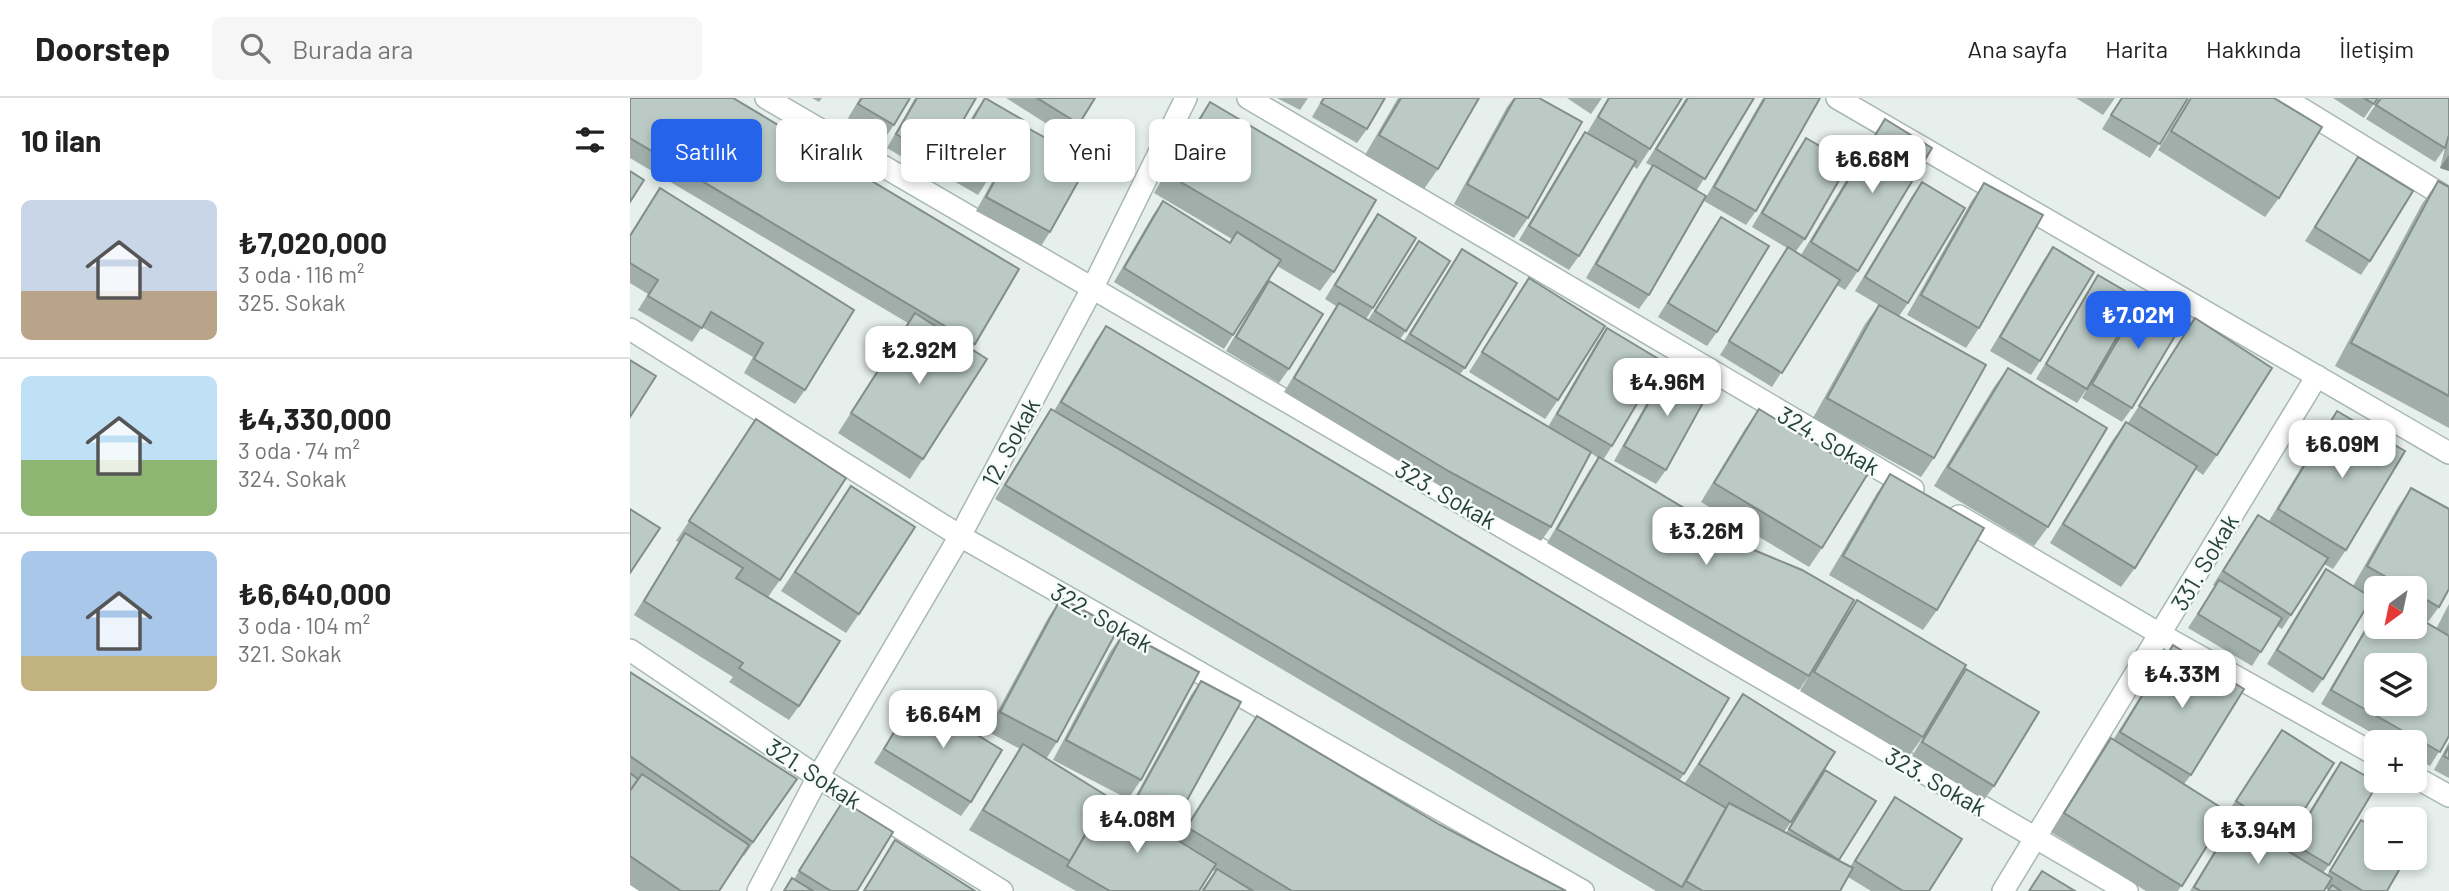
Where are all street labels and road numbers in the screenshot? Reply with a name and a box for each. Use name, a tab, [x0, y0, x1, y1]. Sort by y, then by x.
street label: 12. Sokak	[975, 393, 1045, 491]
street label: 324. Sokak	[1773, 399, 1885, 481]
street label: 323. Sokak	[1390, 453, 1502, 535]
street label: 331. Sokak	[2164, 508, 2244, 616]
street label: 322. Sokak	[1046, 576, 1158, 658]
street label: 321. Sokak	[761, 731, 867, 815]
street label: 323. Sokak	[1880, 740, 1992, 822]

